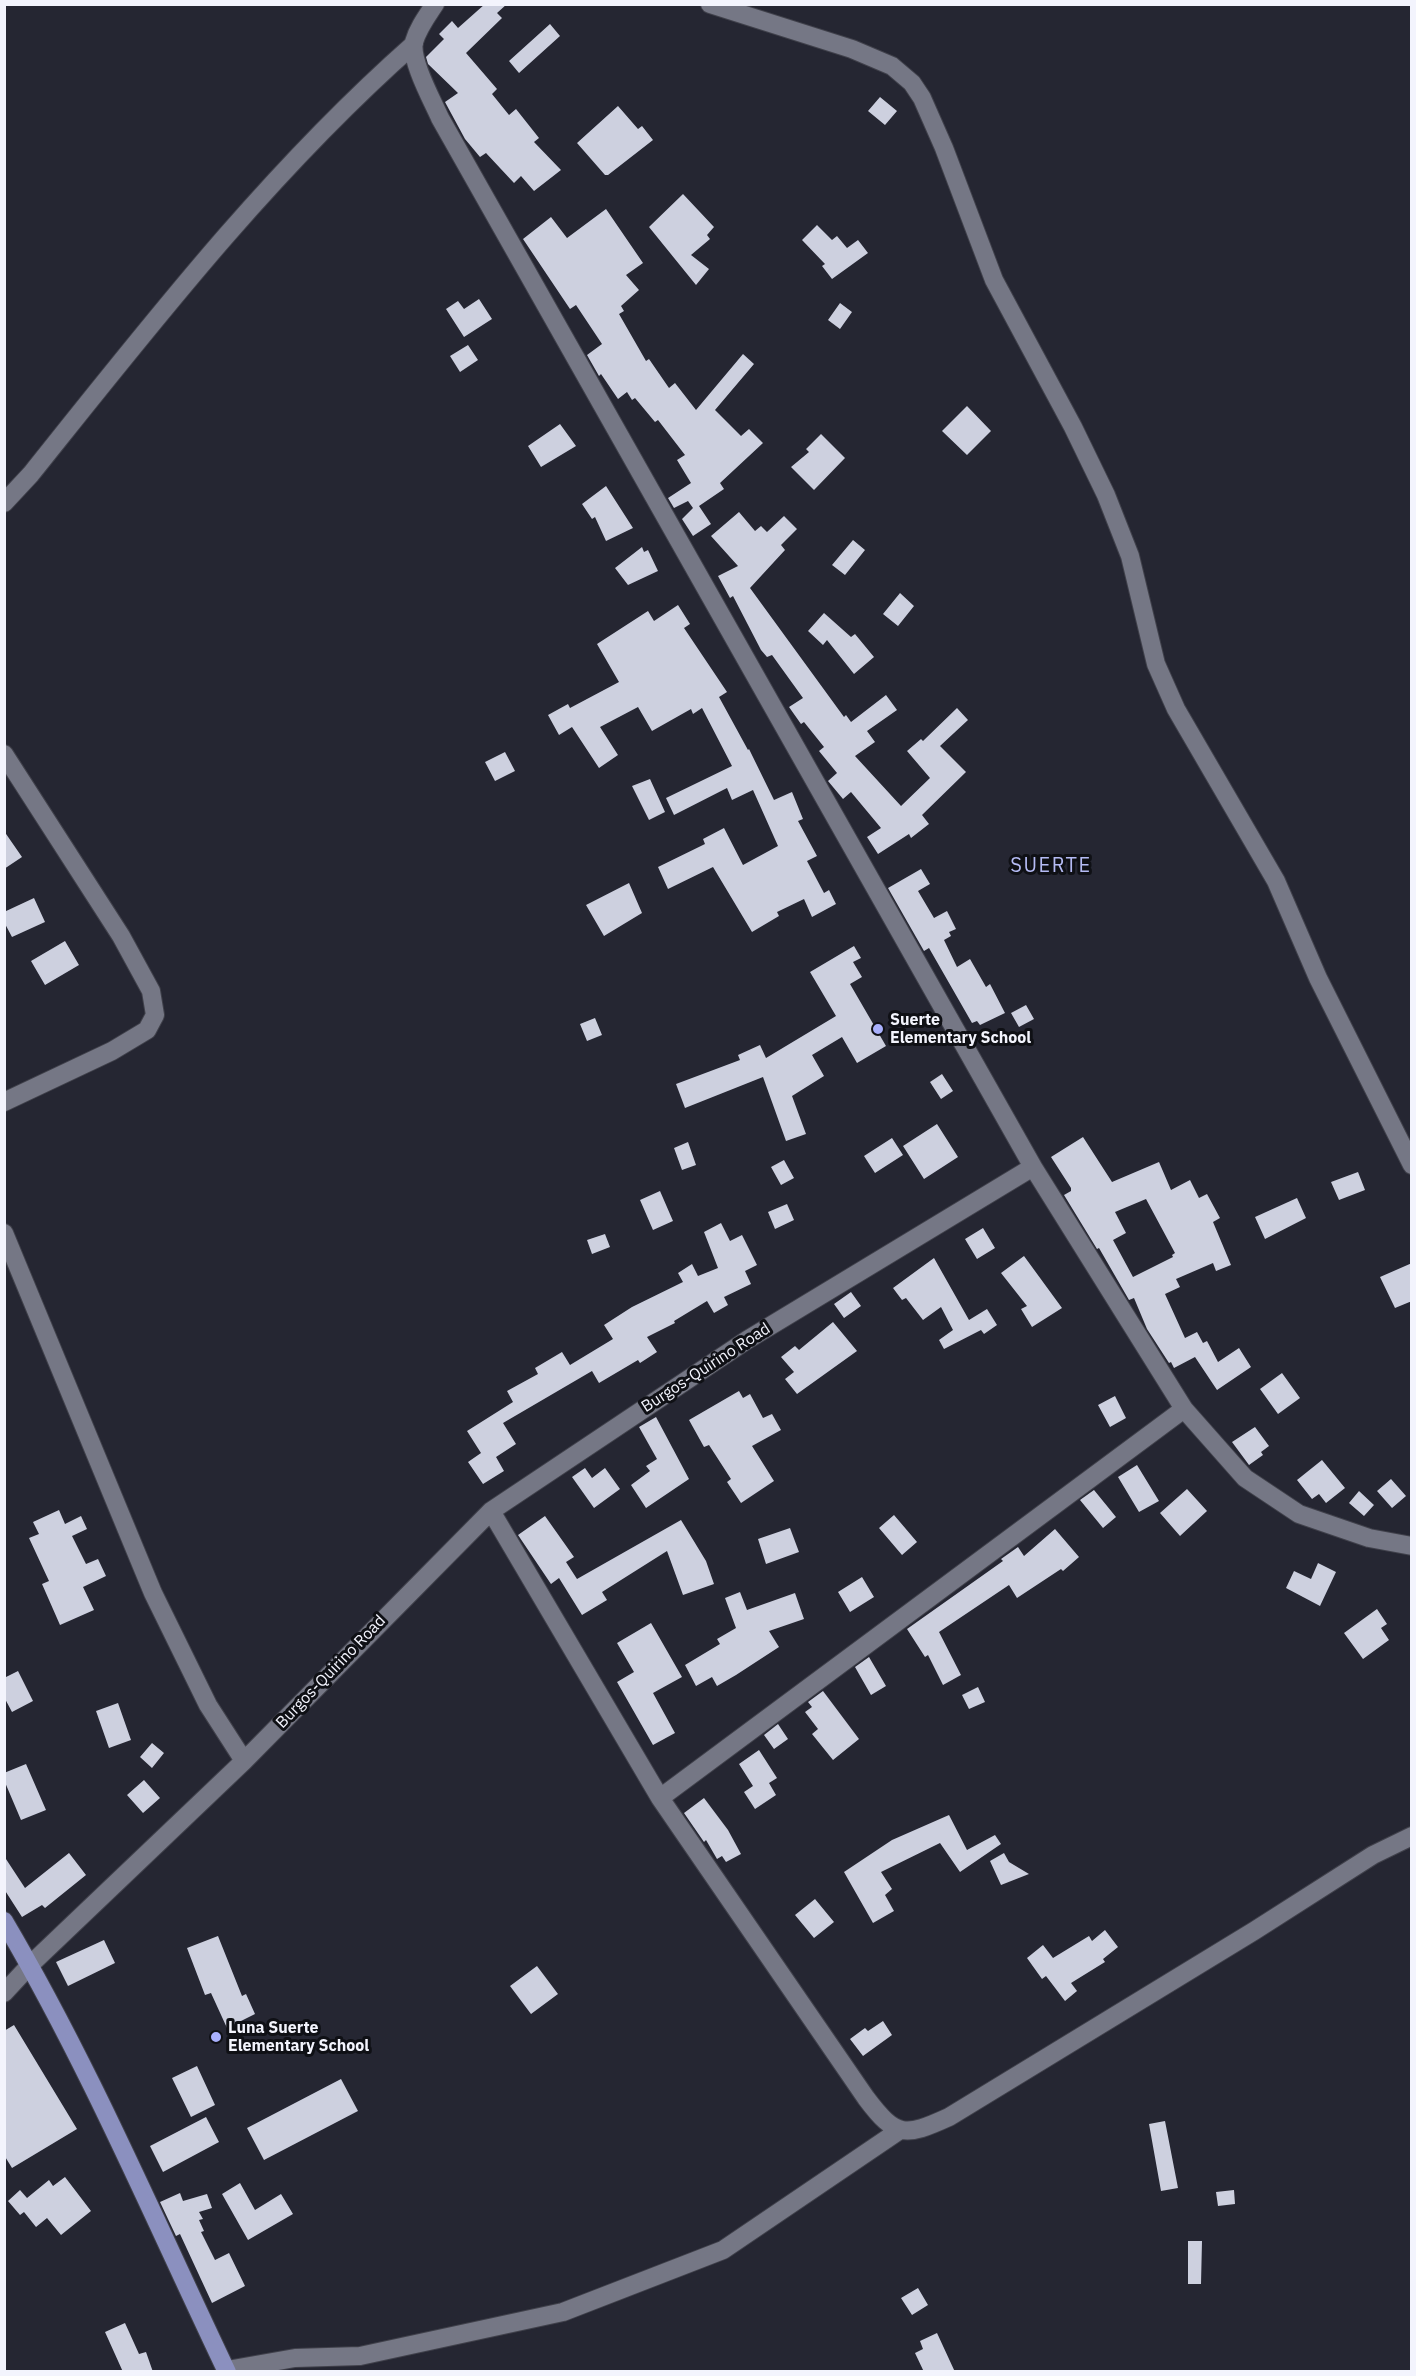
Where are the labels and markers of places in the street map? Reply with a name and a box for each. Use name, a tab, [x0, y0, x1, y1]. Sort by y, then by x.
place label: Suerte Elementary School	[890, 1010, 1031, 1048]
marker: Suerte Elementary School	[871, 1022, 885, 1036]
place label: Luna Suerte Elementary School	[228, 2018, 369, 2056]
marker: Luna Suerte Elementary School	[209, 2030, 223, 2044]

